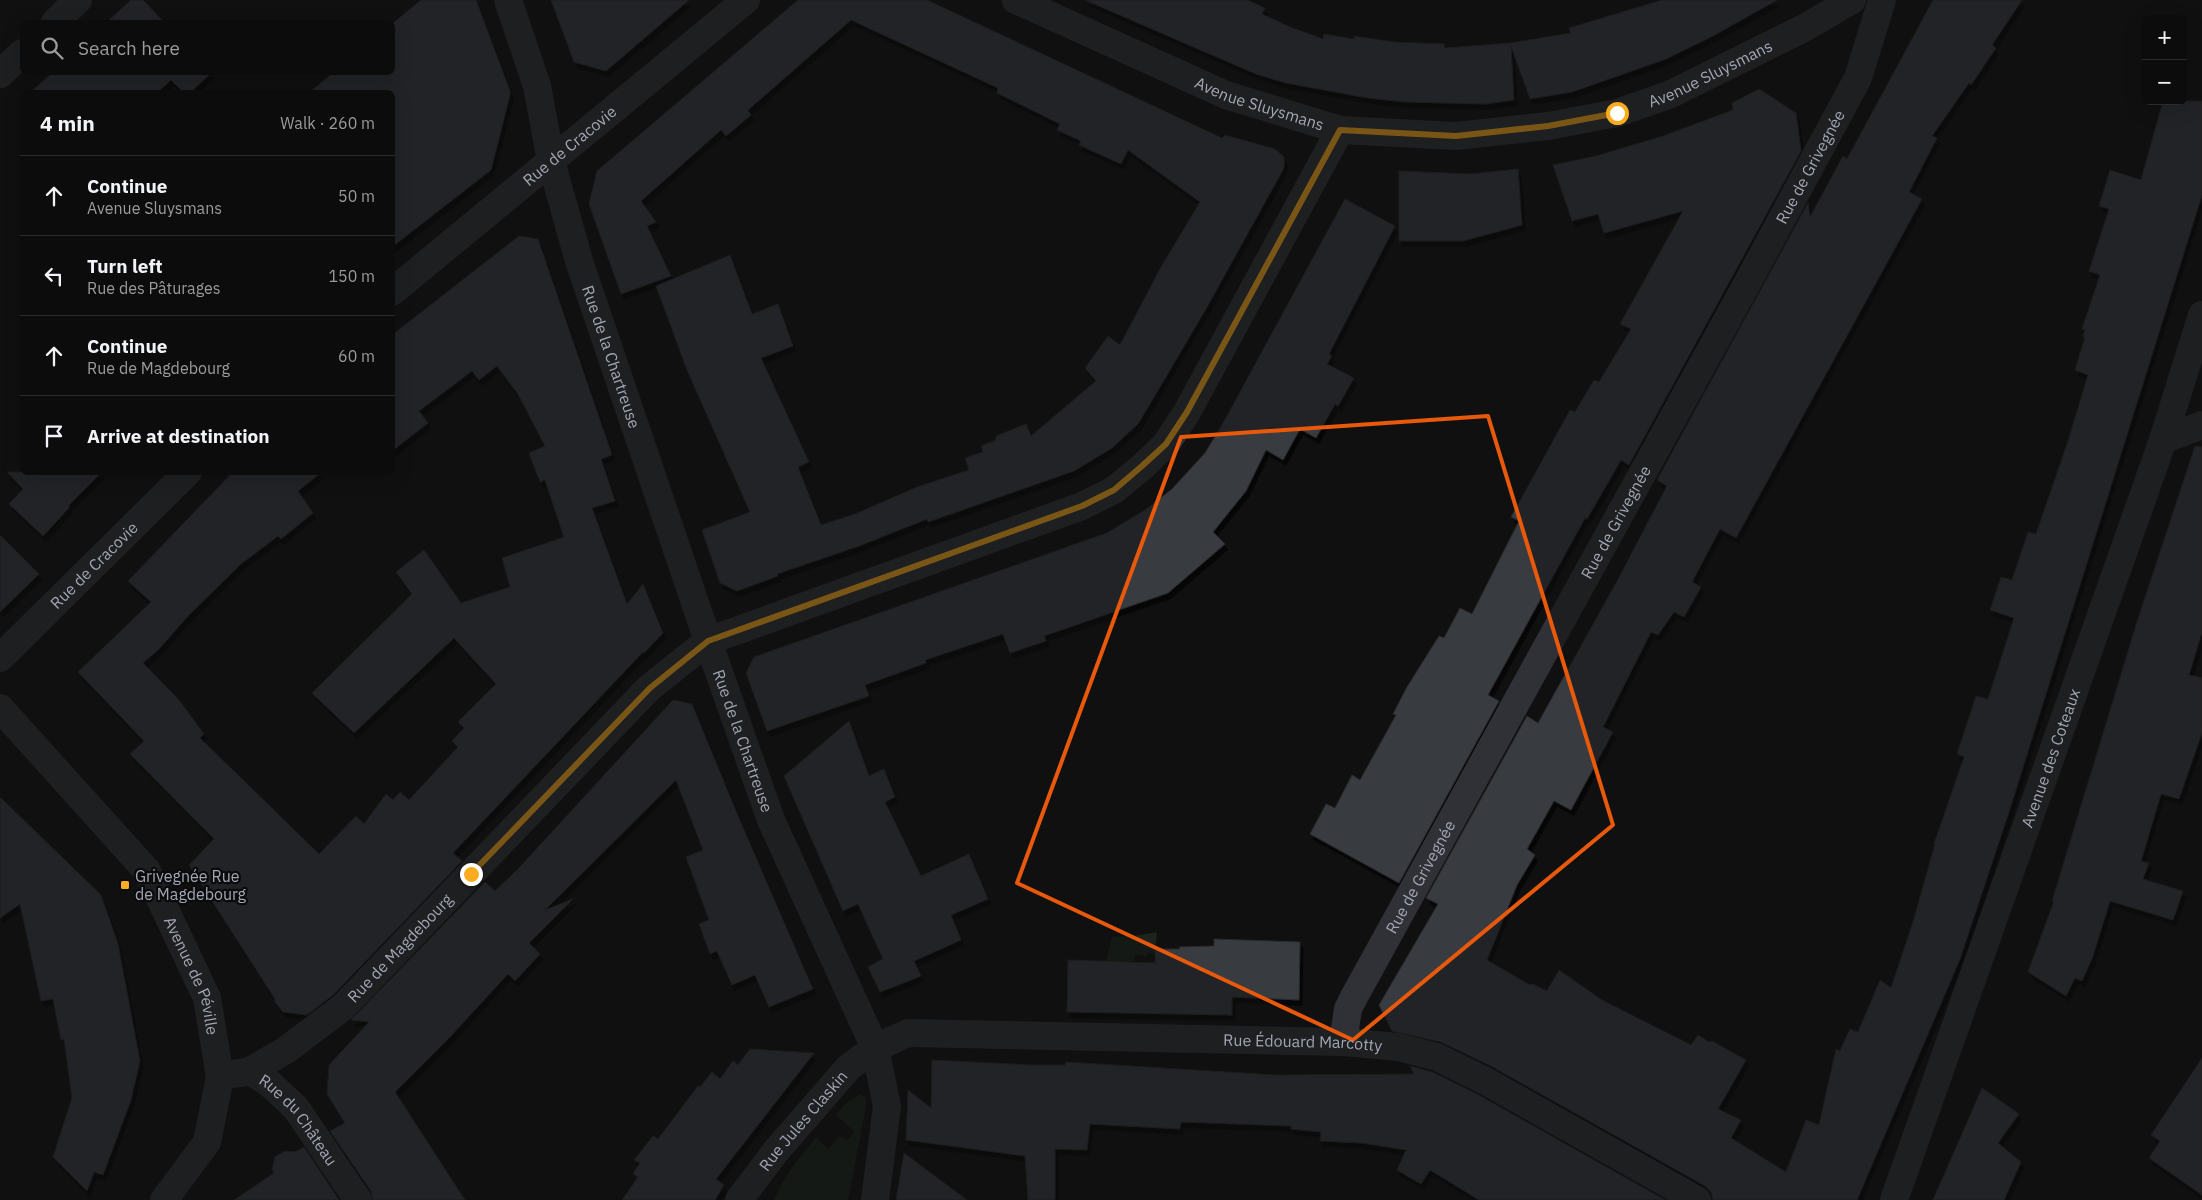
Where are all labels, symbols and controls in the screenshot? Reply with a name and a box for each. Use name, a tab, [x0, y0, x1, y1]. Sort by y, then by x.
map controls	[2142, 15, 2187, 105]
button: +	[2142, 15, 2187, 60]
search box	[20, 20, 395, 75]
icon: search	[38, 34, 66, 62]
street label: Avenue Sluysmans	[1646, 35, 1775, 111]
text: Search here	[78, 36, 180, 60]
button: −	[2142, 60, 2187, 105]
street label: Avenue Sluysmans	[1192, 72, 1327, 135]
street label: Rue de Cracovie	[518, 101, 621, 190]
route start	[1606, 102, 1629, 125]
street label: Rue de Grivegnée	[1771, 106, 1849, 227]
text: 4 min	[40, 109, 95, 137]
text: Walk · 260 m	[280, 113, 375, 133]
text: Continue	[87, 174, 167, 198]
icon: ahead	[40, 182, 68, 210]
text: 50 m	[338, 186, 375, 206]
text: Avenue Sluysmans	[87, 198, 222, 218]
text: Turn left	[87, 254, 163, 278]
icon: left	[40, 262, 68, 290]
text: 150 m	[328, 266, 375, 286]
text: Rue des Pâturages	[87, 278, 221, 298]
street label: Rue de la Chartreuse	[578, 283, 645, 431]
text: Continue	[87, 334, 167, 358]
icon: ahead	[40, 342, 68, 370]
text: 60 m	[338, 346, 375, 366]
text: Rue de Magdebourg	[87, 358, 230, 378]
icon: arrive	[40, 422, 68, 450]
text: Arrive at destination	[87, 424, 270, 448]
street label: Rue de Grivegnée	[1576, 462, 1655, 582]
street label: Rue de Cracovie	[46, 517, 142, 613]
street label: Rue de la Chartreuse	[709, 667, 778, 815]
street label: Avenue des Coteaux	[2017, 686, 2084, 830]
street label: Rue de Grivegnée	[1381, 816, 1460, 937]
route end	[460, 863, 483, 886]
place label: Grivegnée Rue de Magdebourg	[135, 866, 247, 904]
marker: Grivegnée Rue de Magdebourg	[119, 879, 131, 891]
street label: Rue de Magdebourg	[343, 889, 457, 1006]
street label: Avenue de Péville	[160, 913, 223, 1037]
street label: Rue Édouard Marcotty	[1223, 1029, 1383, 1056]
street label: Rue Jules Claskin	[754, 1066, 852, 1175]
street label: Rue du Château	[256, 1069, 342, 1169]

